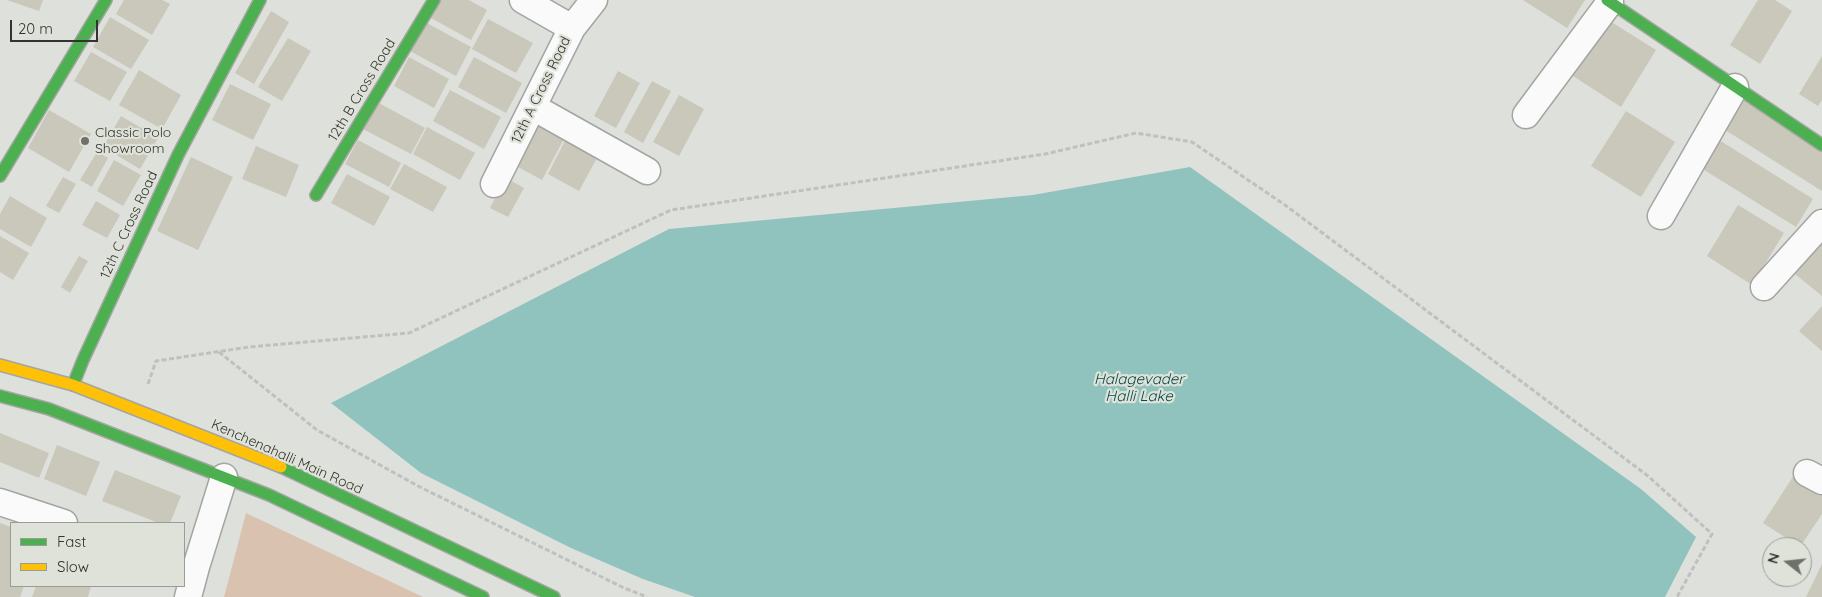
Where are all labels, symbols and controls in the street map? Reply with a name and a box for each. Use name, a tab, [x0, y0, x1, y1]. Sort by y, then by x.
scale bar	[12, 10, 100, 42]
text: 20 m	[18, 19, 53, 38]
street label: 12th A Cross Road	[508, 34, 574, 146]
street label: 12th B Cross Road	[325, 36, 399, 144]
place label: Classic Polo Showroom	[95, 125, 171, 158]
marker: Classic Polo Showroom	[79, 135, 91, 147]
street label: 12th C Cross Road	[97, 169, 161, 281]
water label: Halagevader Halli Lake	[1094, 370, 1184, 405]
street label: Kenchenahalli Main Road	[209, 416, 365, 498]
legend	[10, 522, 185, 587]
text: Fast	[57, 532, 86, 551]
north arrow	[1762, 537, 1812, 587]
text: N	[1763, 551, 1784, 566]
text: Slow	[57, 557, 89, 576]

